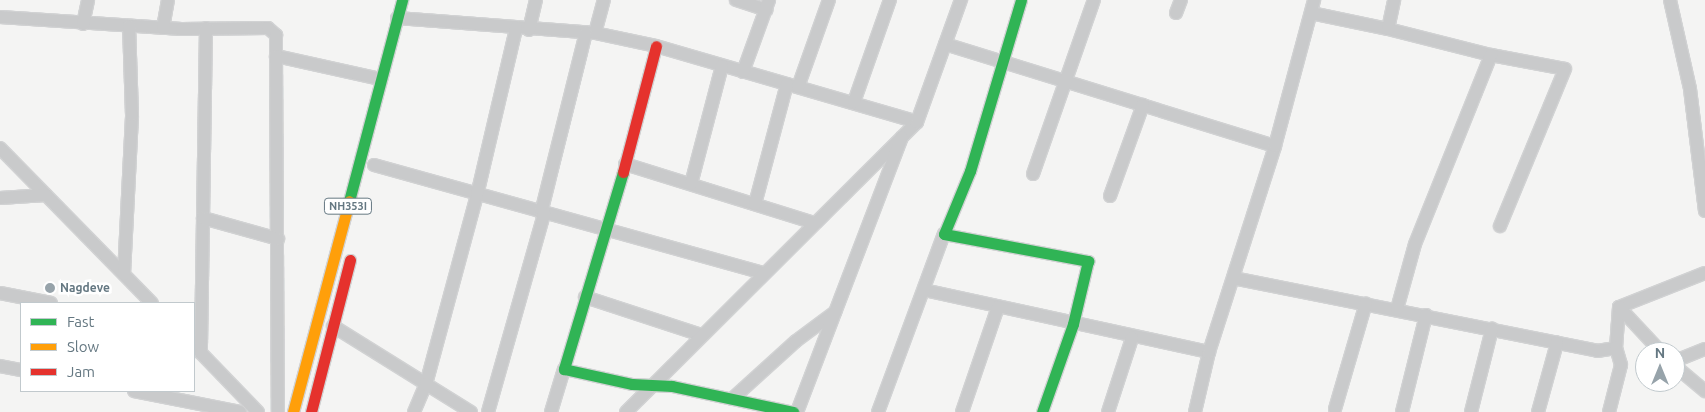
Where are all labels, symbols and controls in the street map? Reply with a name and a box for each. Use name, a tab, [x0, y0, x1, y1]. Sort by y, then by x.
road number: NH353I	[323, 198, 373, 215]
place label: Nagdeve	[60, 281, 110, 295]
marker: Nagdeve	[44, 282, 56, 294]
legend	[20, 302, 195, 392]
text: Fast	[67, 313, 94, 330]
text: Slow	[67, 338, 99, 355]
north arrow	[1635, 342, 1685, 392]
text: N	[1655, 345, 1665, 361]
text: Jam	[67, 363, 95, 380]

